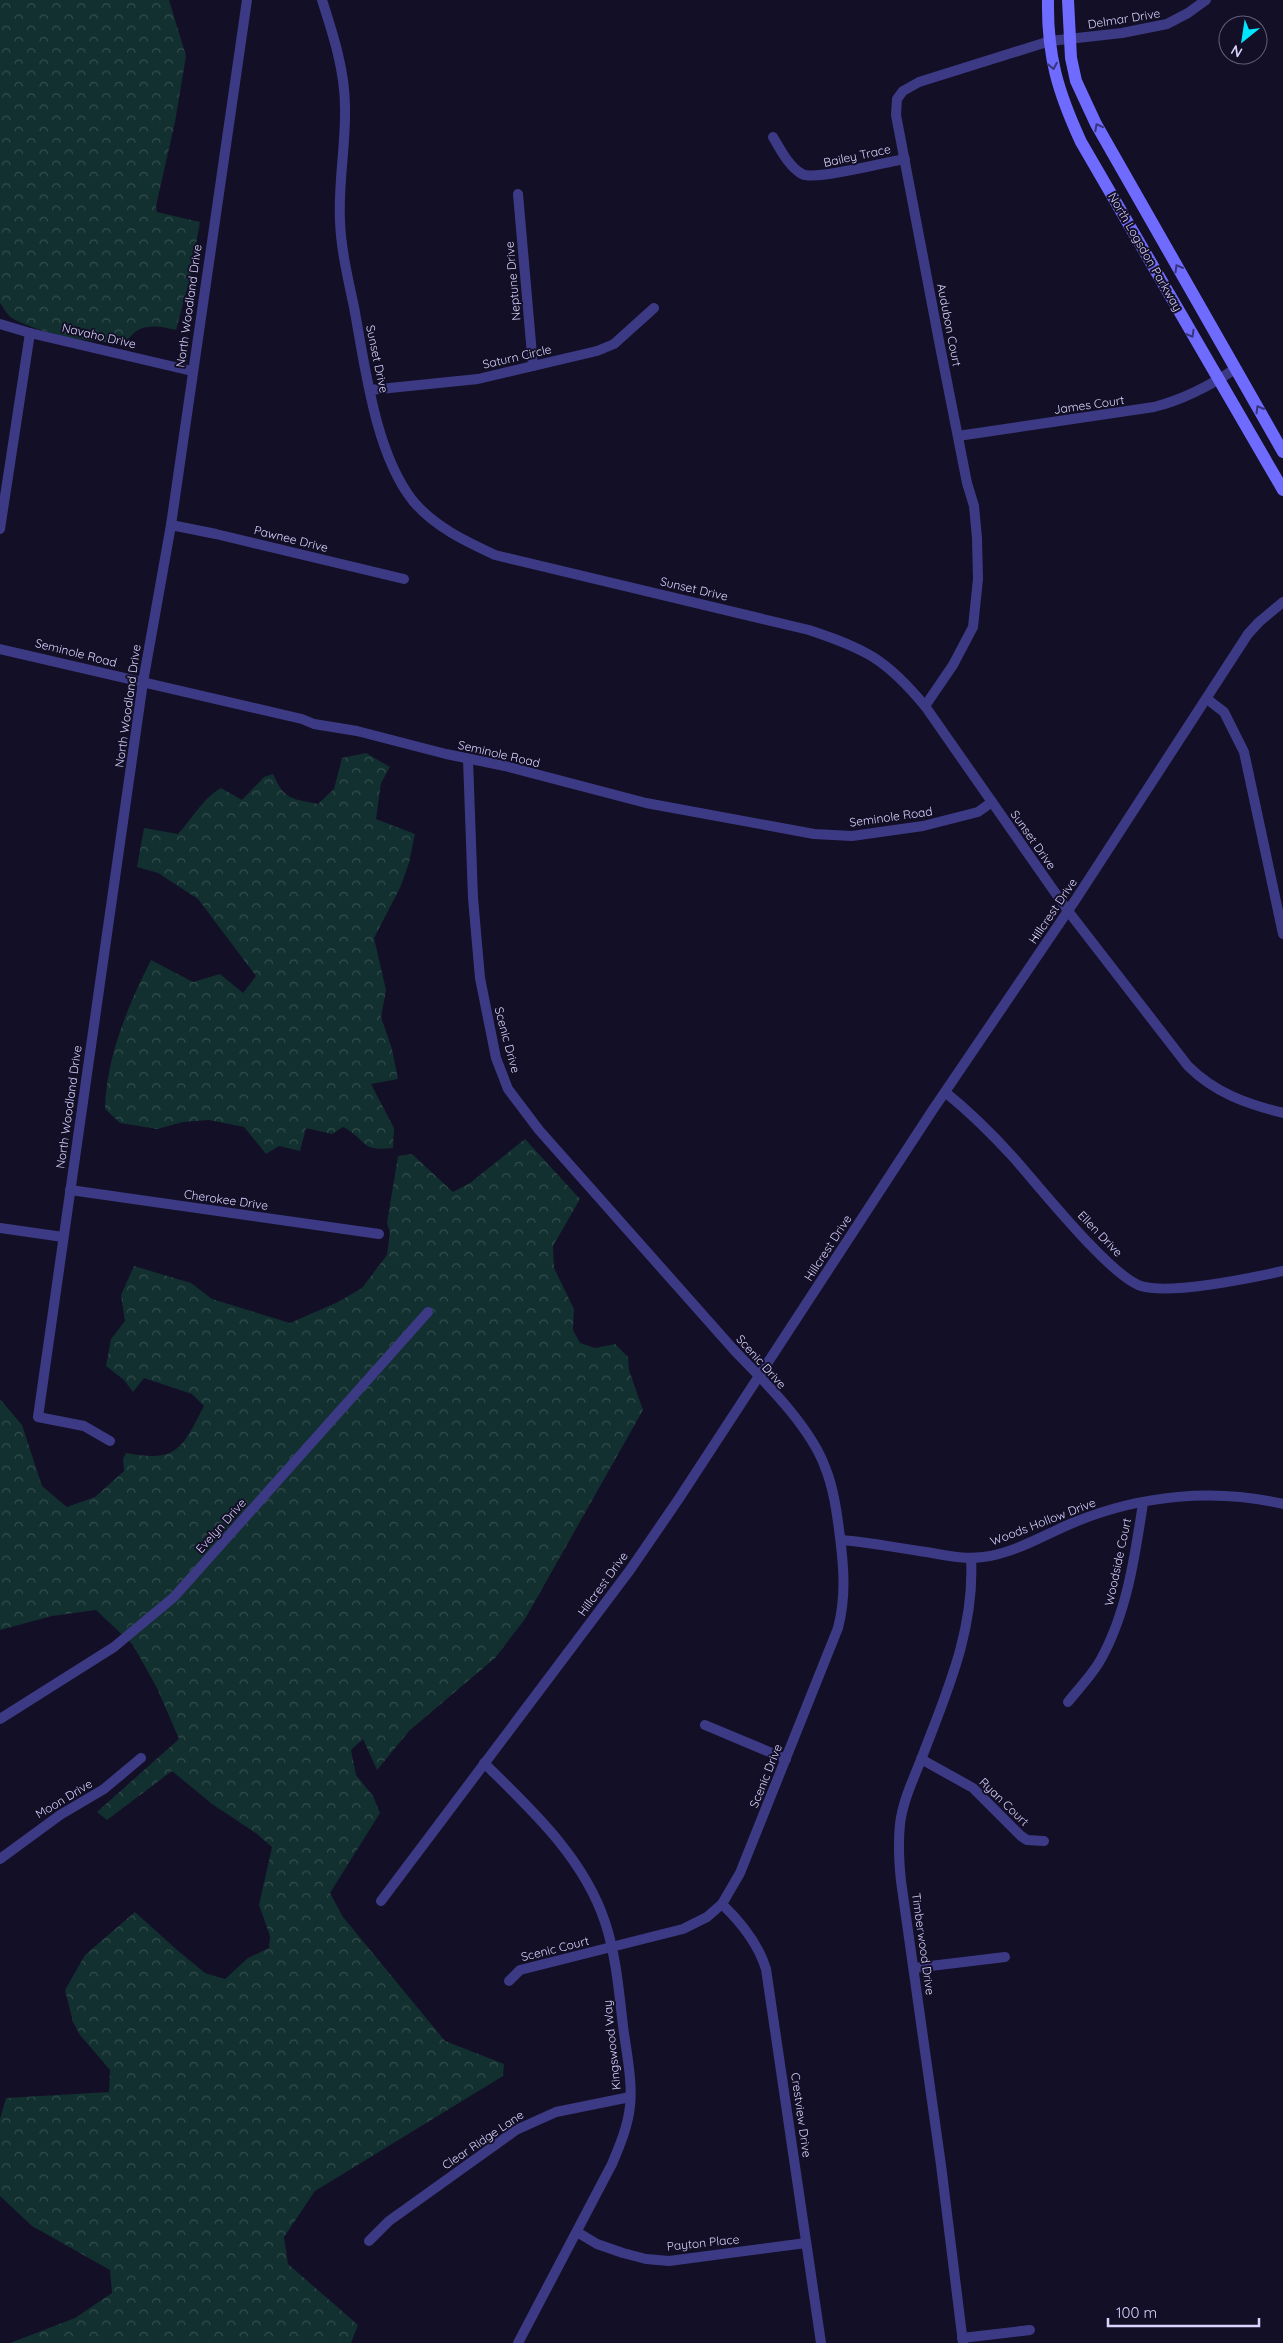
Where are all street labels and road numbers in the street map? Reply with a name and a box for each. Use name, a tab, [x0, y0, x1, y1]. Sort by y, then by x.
street label: Delmar Drive	[1087, 5, 1161, 32]
street label: Bailey Trace	[822, 141, 892, 170]
street label: North Logsdon Parkway	[1105, 190, 1186, 314]
street label: Neptune Drive	[502, 241, 523, 321]
street label: North Woodland Drive	[172, 243, 205, 369]
street label: Audubon Court	[934, 282, 965, 368]
street label: Navaho Drive	[61, 320, 138, 351]
street label: Sunset Drive	[363, 324, 392, 394]
street label: Saturn Circle	[481, 341, 553, 372]
street label: James Court	[1053, 392, 1125, 417]
street label: Pawnee Drive	[252, 522, 330, 555]
street label: Sunset Drive	[659, 573, 730, 604]
street label: Seminole Road	[34, 635, 119, 670]
street label: North Woodland Drive	[111, 643, 144, 769]
street label: Seminole Road	[457, 737, 542, 770]
street label: Seminole Road	[848, 803, 933, 830]
street label: Sunset Drive	[1007, 807, 1060, 873]
street label: Hillcrest Drive	[1025, 875, 1080, 946]
street label: Scenic Drive	[491, 1005, 524, 1075]
street label: North Woodland Drive	[52, 1044, 85, 1170]
street label: Cherokee Drive	[183, 1186, 269, 1213]
street label: Ellen Drive	[1075, 1208, 1126, 1260]
street label: Hillcrest Drive	[801, 1212, 855, 1284]
street label: Scenic Drive	[733, 1332, 790, 1392]
street label: Woods Hollow Drive	[988, 1494, 1098, 1549]
street label: Evelyn Drive	[192, 1495, 249, 1556]
street label: Woodside Court	[1101, 1517, 1134, 1607]
street label: Hillcrest Drive	[574, 1548, 631, 1619]
street label: Scenic Drive	[746, 1741, 785, 1810]
street label: Ryan Court	[976, 1774, 1032, 1829]
street label: Moon Drive	[33, 1776, 95, 1821]
street label: Timberwood Drive	[909, 1892, 938, 1996]
street label: Scenic Court	[519, 1933, 590, 1964]
street label: Kingswood Way	[599, 1999, 624, 2091]
street label: Crestview Drive	[788, 2072, 815, 2159]
street label: Clear Ridge Lane	[439, 2107, 526, 2172]
street label: Payton Place	[666, 2231, 740, 2254]

